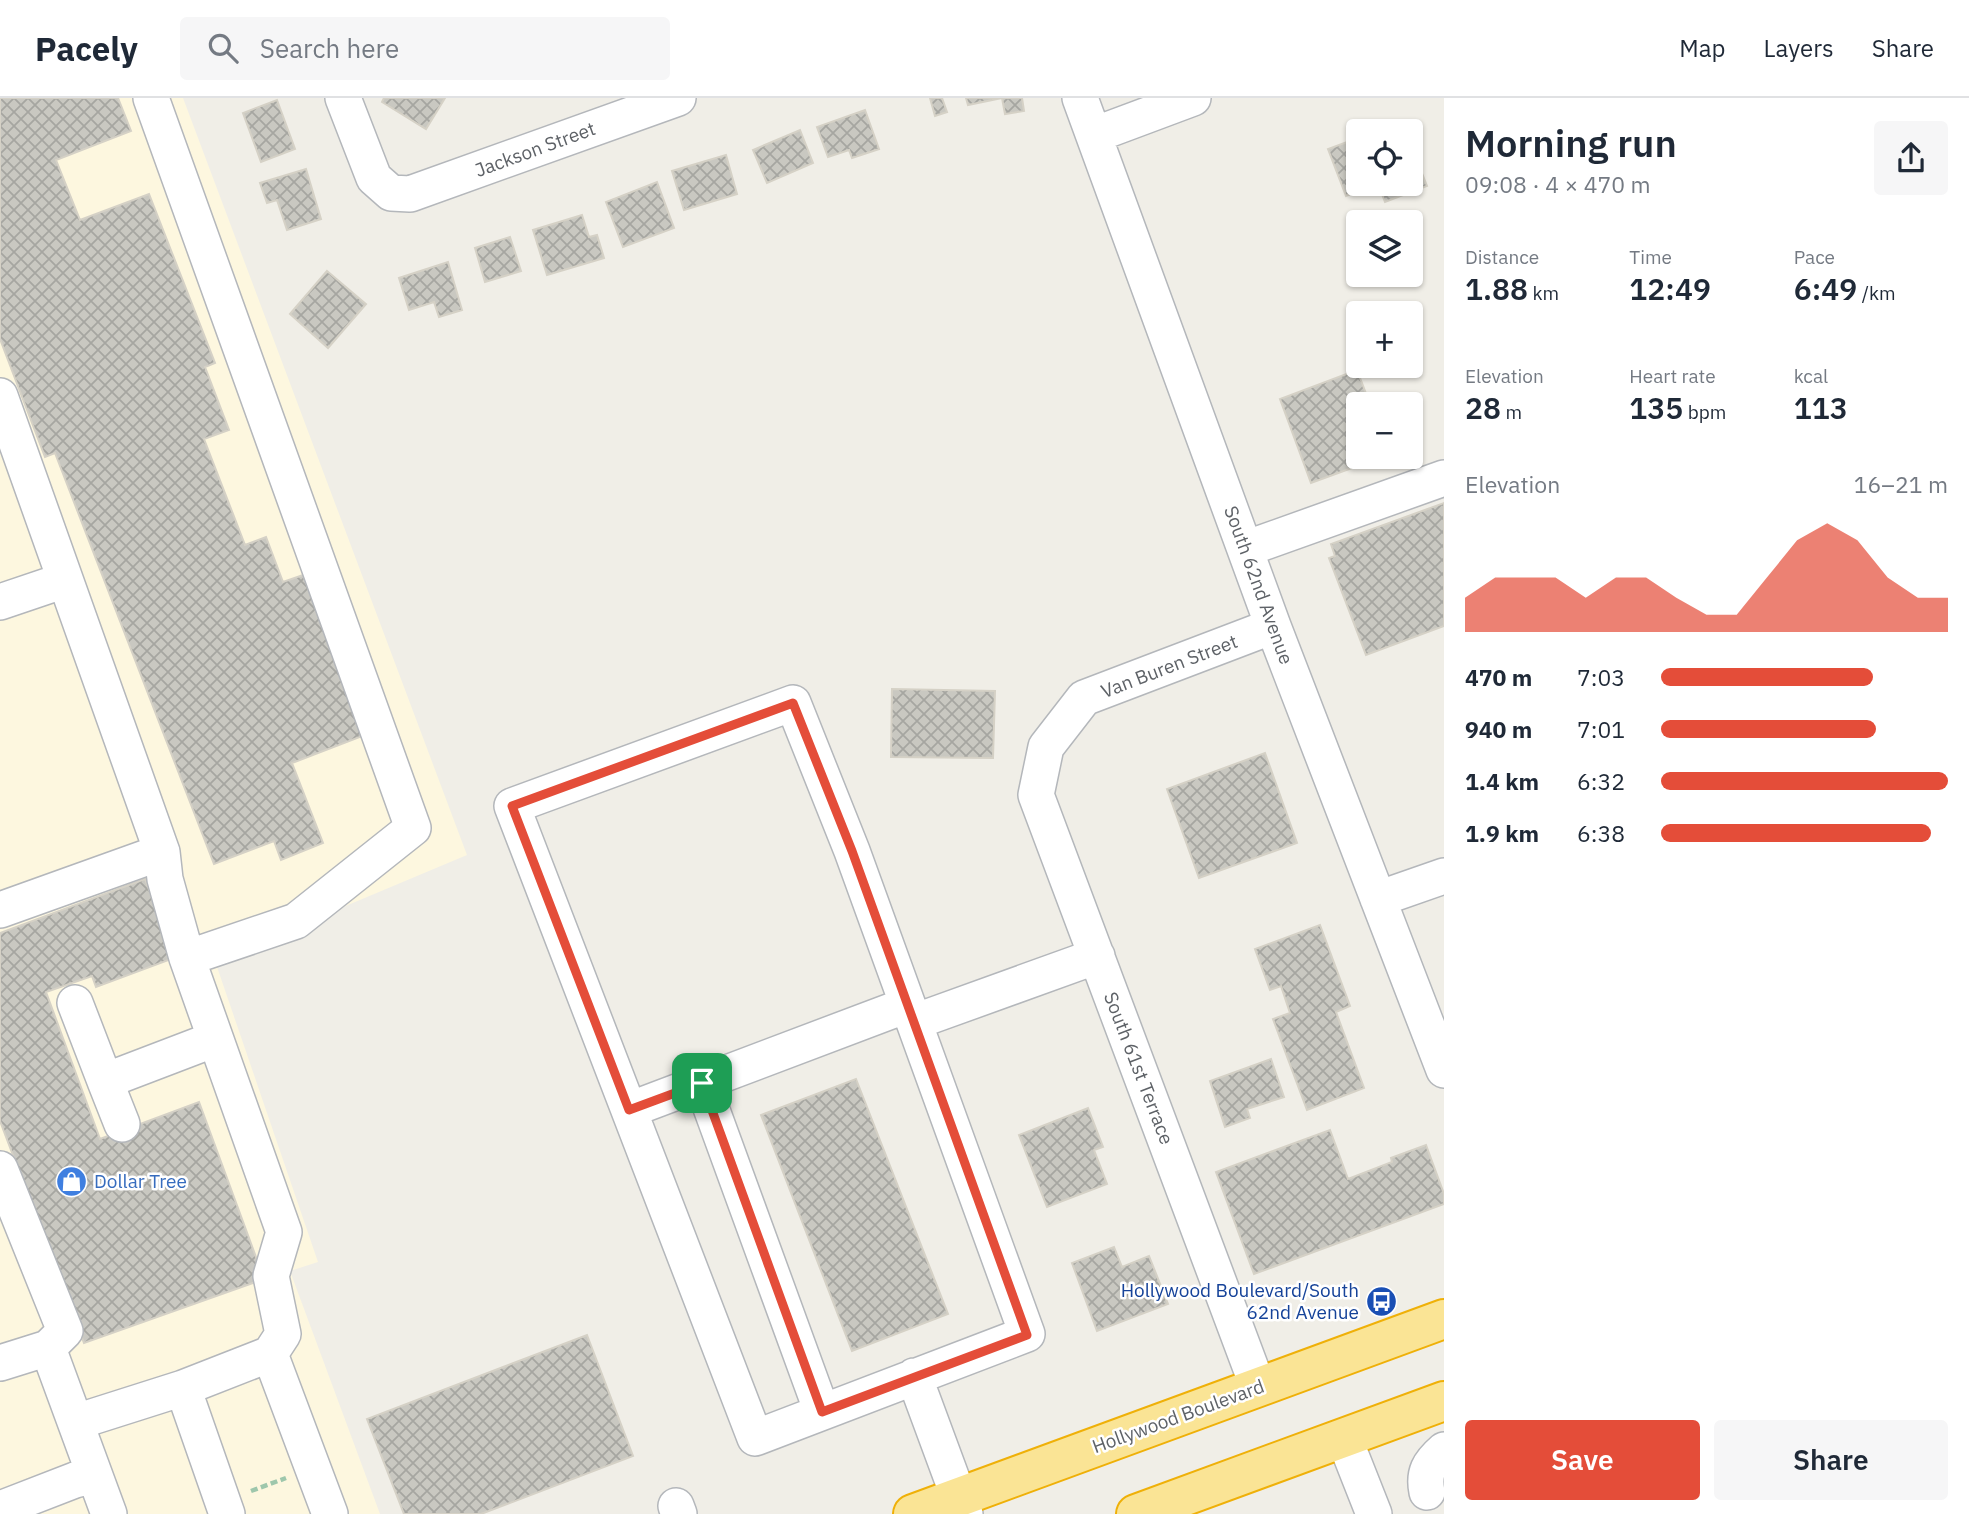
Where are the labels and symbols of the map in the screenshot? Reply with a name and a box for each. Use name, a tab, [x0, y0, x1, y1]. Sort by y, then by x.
street label: Jackson Street	[471, 116, 599, 182]
street label: South 62nd Avenue	[1219, 502, 1299, 668]
street label: Van Buren Street	[1097, 629, 1241, 703]
street label: South 61st Terrace	[1099, 988, 1179, 1148]
pin	[672, 1053, 732, 1113]
shop icon: Dollar Tree	[54, 1164, 88, 1198]
place label: Dollar Tree	[94, 1169, 187, 1193]
place label: Hollywood Boulevard/South 62nd Avenue	[1121, 1278, 1359, 1324]
bus stop icon: Hollywood Boulevard/South 62nd Avenue	[1365, 1284, 1399, 1318]
street label: Hollywood Boulevard	[1089, 1374, 1267, 1458]

